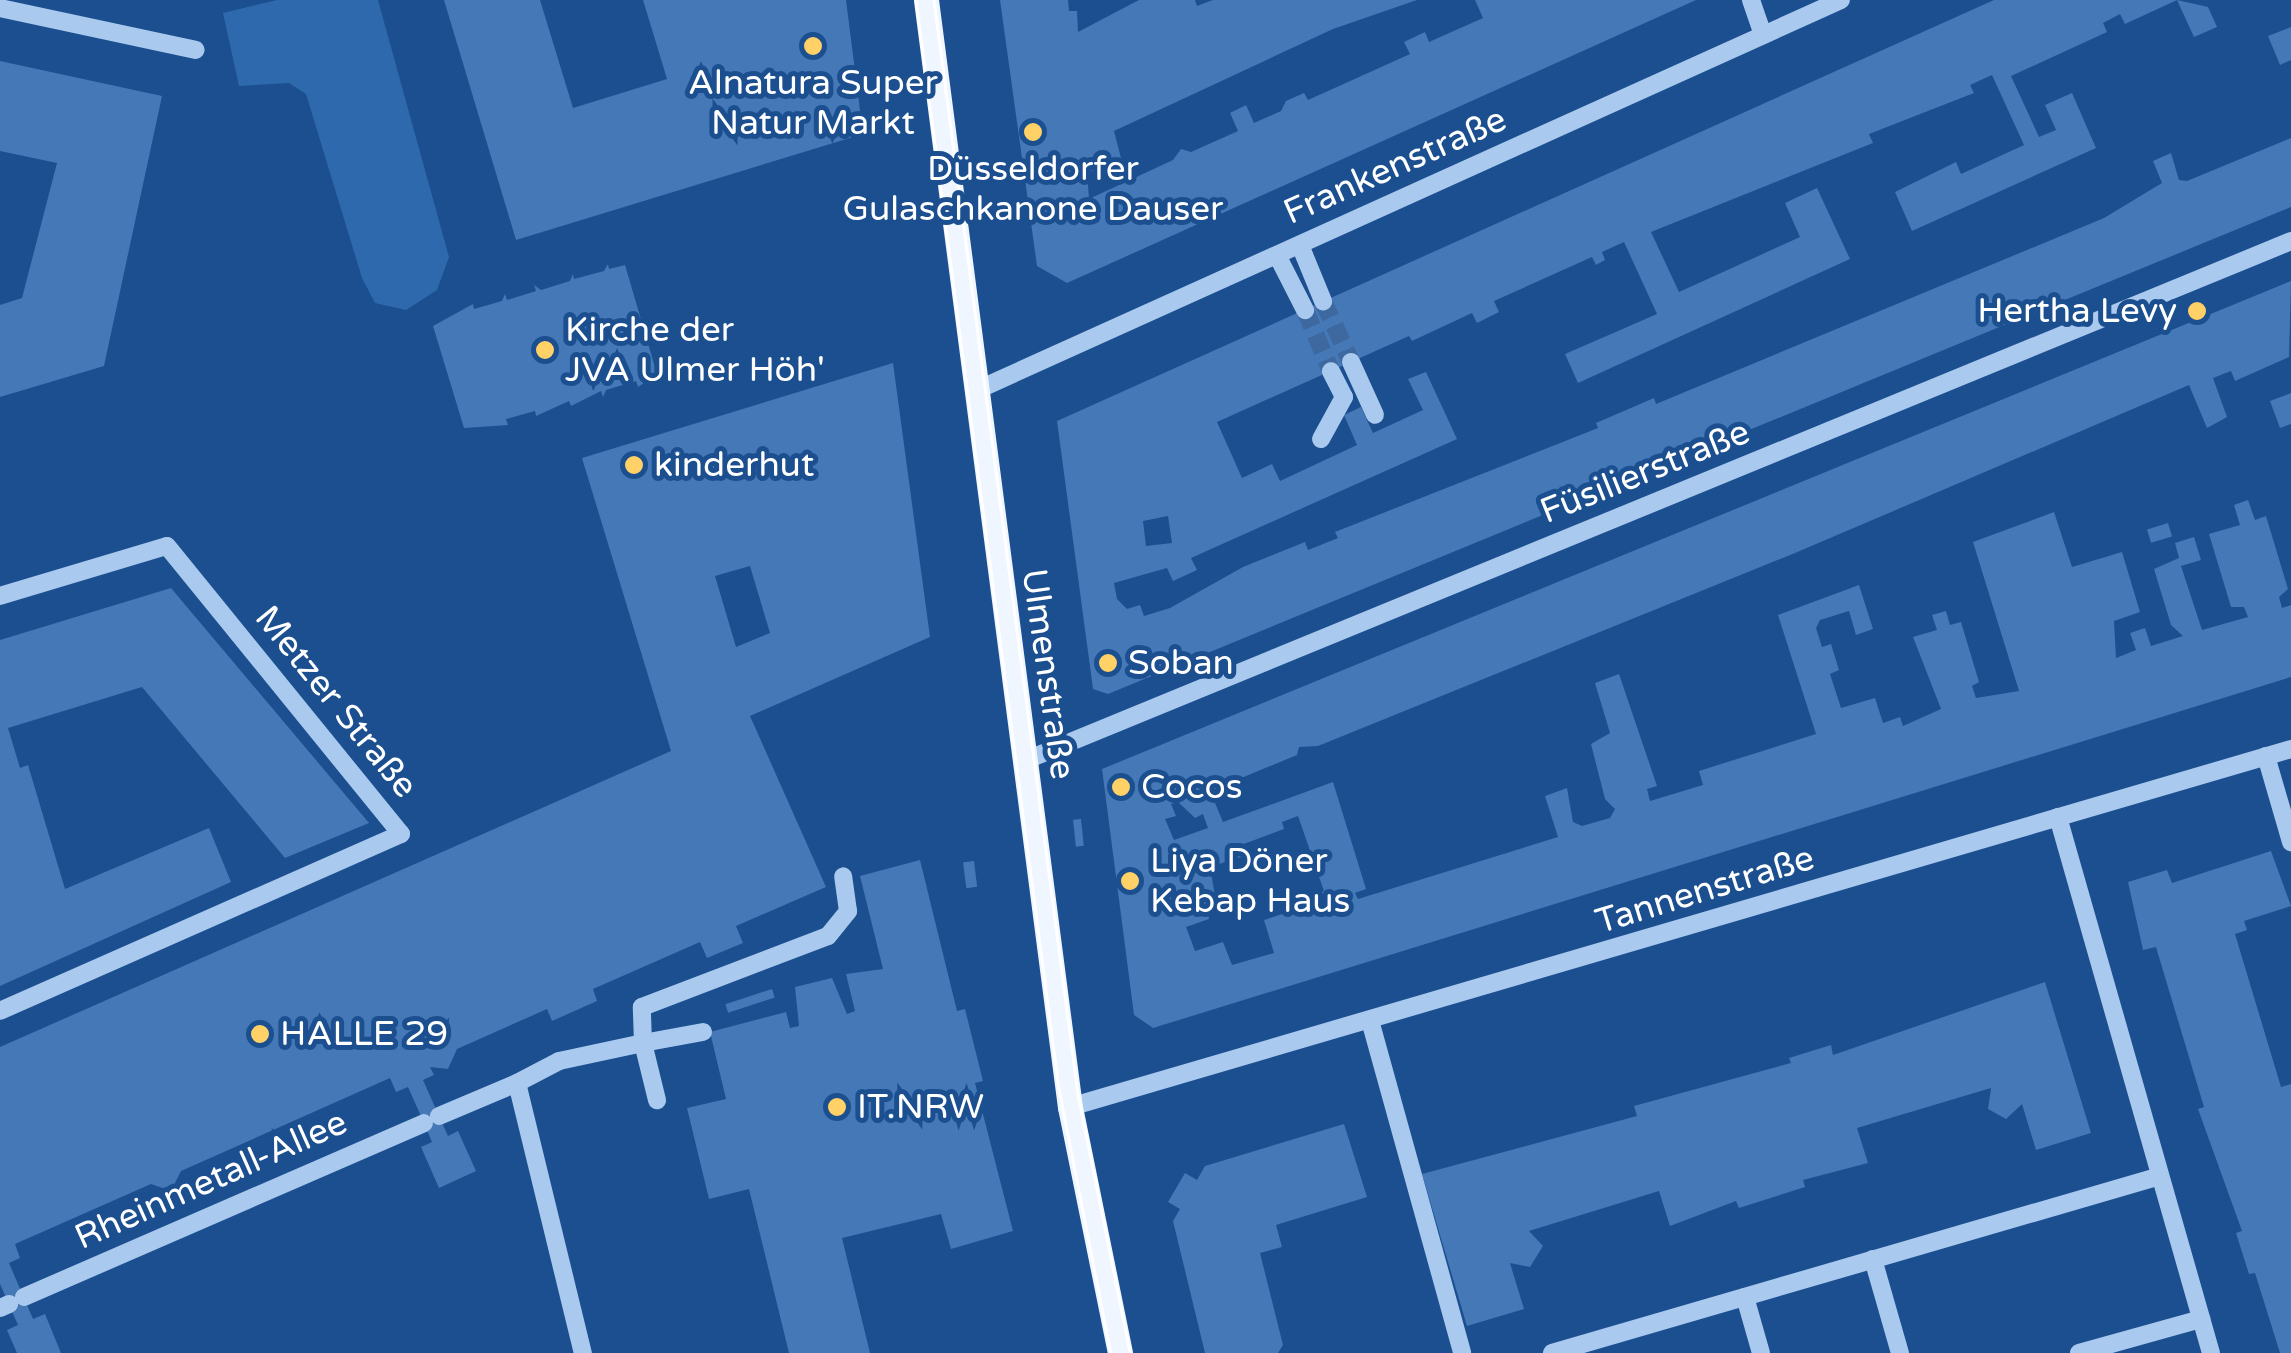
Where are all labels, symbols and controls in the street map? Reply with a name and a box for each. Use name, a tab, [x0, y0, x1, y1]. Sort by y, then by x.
marker: Alnatura Super Natur Markt	[802, 35, 824, 57]
place label: Alnatura Super Natur Markt	[688, 62, 938, 144]
street label: Frankenstraße	[1277, 98, 1513, 234]
marker: Düsseldorfer Gulaschkanone Dauser	[1022, 121, 1044, 143]
place label: Düsseldorfer Gulaschkanone Dauser	[843, 148, 1223, 230]
place label: Hertha Levy	[1977, 290, 2177, 332]
marker: Hertha Levy	[2186, 300, 2208, 322]
place label: Kirche der JVA Ulmer Höh'	[565, 309, 825, 391]
marker: Kirche der JVA Ulmer Höh'	[534, 339, 556, 361]
street label: Füsilierstraße	[1534, 411, 1756, 533]
place label: kinderhut	[654, 444, 814, 486]
marker: kinderhut	[623, 454, 645, 476]
street label: Ulmenstraße	[1012, 566, 1084, 782]
street label: Metzer Straße	[246, 598, 426, 806]
place label: Soban	[1128, 642, 1234, 684]
marker: Soban	[1097, 652, 1119, 674]
place label: Cocos	[1141, 766, 1243, 808]
marker: Cocos	[1110, 776, 1132, 798]
street label: Tannenstraße	[1591, 837, 1819, 943]
place label: Liya Döner Kebap Haus	[1150, 840, 1350, 922]
marker: Liya Döner Kebap Haus	[1119, 870, 1141, 892]
place label: HALLE 29	[280, 1013, 448, 1055]
marker: HALLE 29	[249, 1023, 271, 1045]
place label: IT.NRW	[857, 1086, 984, 1128]
marker: IT.NRW	[826, 1096, 848, 1118]
street label: Rheinmetall-Allee	[69, 1101, 353, 1259]

